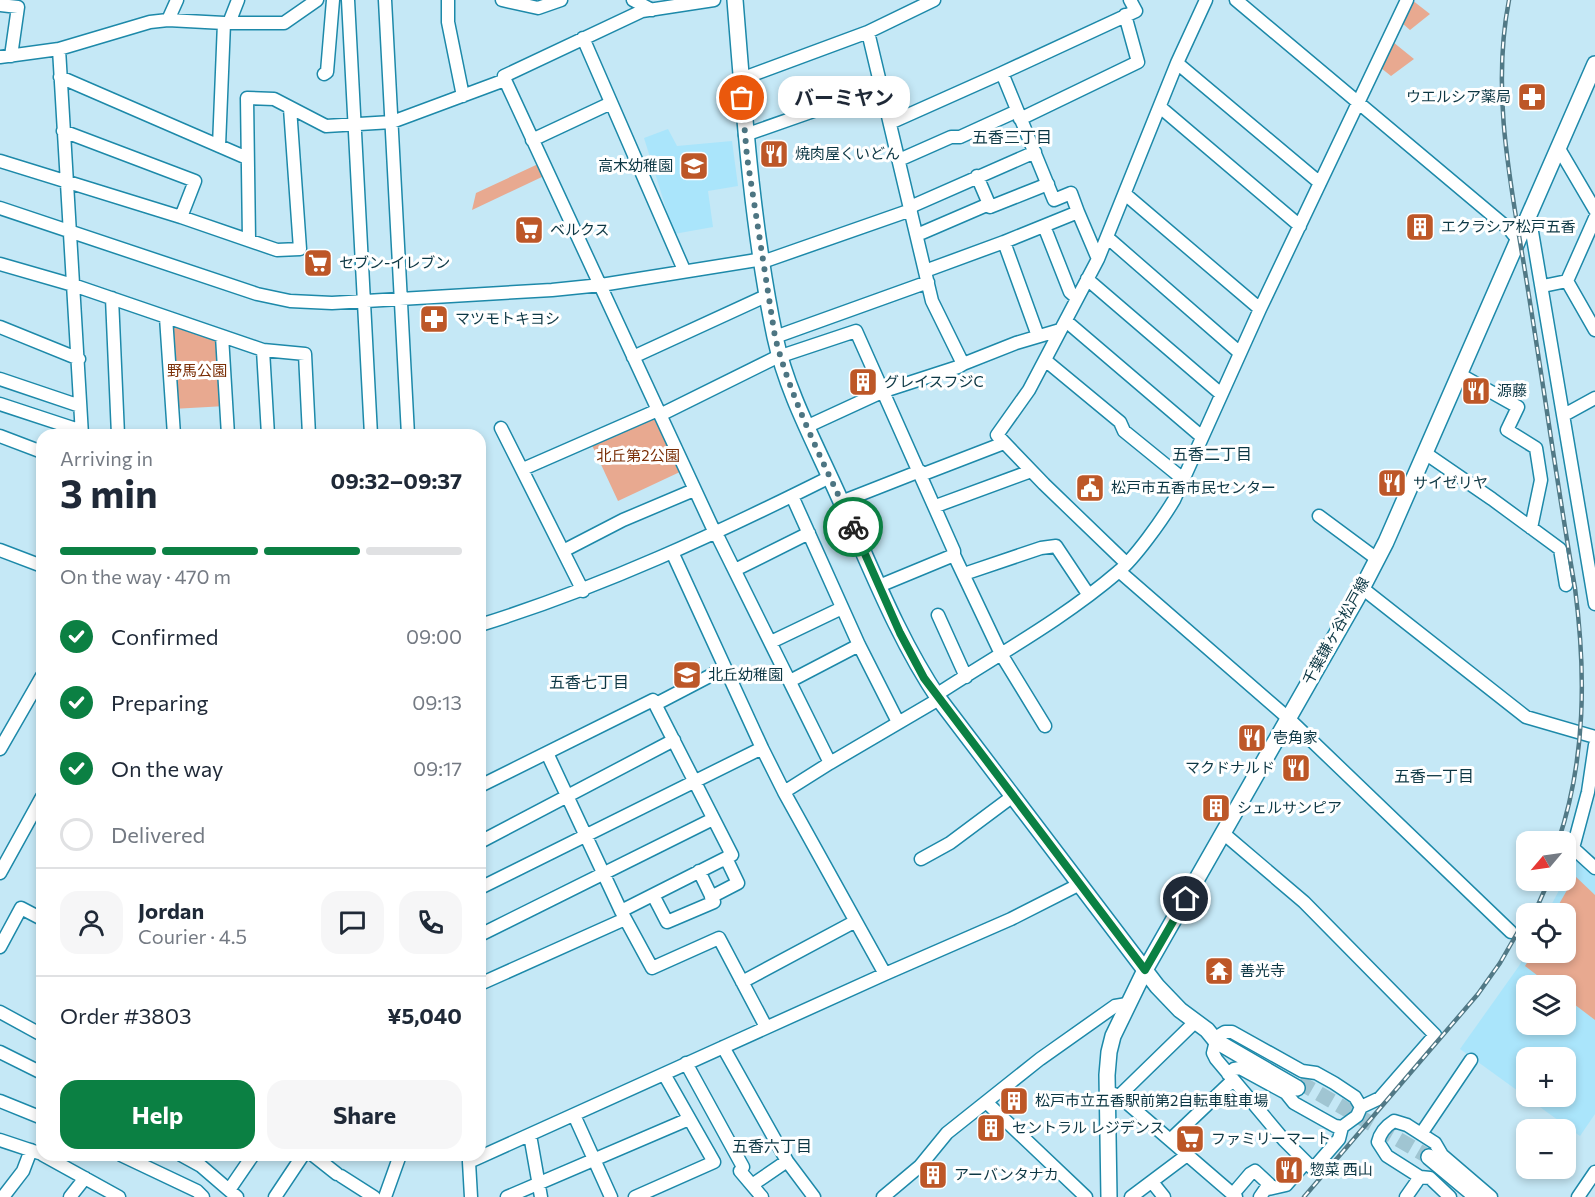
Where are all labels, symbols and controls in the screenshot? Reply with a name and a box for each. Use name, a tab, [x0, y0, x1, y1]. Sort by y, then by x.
pin	[716, 72, 767, 123]
callout: バーミヤン	[778, 77, 910, 119]
icon: bag	[725, 81, 758, 114]
pharmacy icon: ウエルシア薬局	[1516, 81, 1548, 113]
text: バーミヤン	[794, 85, 894, 109]
place label: ウエルシア薬局	[1406, 87, 1511, 105]
district label: 五香三丁目	[972, 127, 1052, 146]
restaurant icon: 焼肉屋くいどん	[758, 138, 790, 170]
place label: 焼肉屋くいどん	[795, 144, 900, 162]
school or university icon: 高木幼稚園	[678, 150, 710, 182]
place label: 高木幼稚園	[598, 156, 673, 174]
building icon: エクラシア松戸五香	[1404, 211, 1436, 243]
supermarket icon: ベルクス	[513, 214, 545, 246]
place label: エクラシア松戸五香	[1441, 217, 1576, 235]
place label: ベルクス	[550, 220, 610, 238]
supermarket icon: セブン-イレブン	[302, 247, 334, 279]
place label: セブン-イレブン	[339, 253, 450, 271]
pharmacy icon: マツモトキヨシ	[418, 303, 450, 335]
place label: マツモトキヨシ	[455, 309, 560, 327]
park label: 野馬公園	[167, 361, 227, 379]
building icon: グレイスフジC	[847, 366, 879, 398]
place label: グレイスフジC	[884, 372, 984, 390]
restaurant icon: 源藤	[1460, 375, 1492, 407]
place label: 源藤	[1497, 381, 1527, 399]
district label: 五香二丁目	[1172, 444, 1252, 463]
text: Arriving in	[60, 446, 153, 470]
park label: 北丘第2公園	[596, 446, 680, 464]
text: 09:32–09:37	[331, 467, 462, 494]
restaurant icon: サイゼリヤ	[1376, 467, 1408, 499]
text: 3 min	[60, 468, 158, 516]
public building icon: 松戸市五香市民センター	[1074, 472, 1106, 504]
place label: サイゼリヤ	[1413, 473, 1488, 491]
place label: 松戸市五香市民センター	[1111, 478, 1276, 496]
courier	[823, 497, 883, 557]
icon: bike	[837, 511, 870, 544]
text: On the way · 470 m	[60, 564, 231, 588]
street label: 千葉鎌ヶ谷松戸線	[1298, 574, 1372, 687]
icon: check	[60, 620, 93, 653]
text: Confirmed	[111, 623, 218, 650]
text: 09:00	[406, 624, 462, 648]
school or university icon: 北丘幼稚園	[671, 659, 703, 691]
place label: 北丘幼稚園	[708, 665, 783, 683]
district label: 五香七丁目	[549, 672, 629, 691]
icon: check	[60, 686, 93, 719]
text: Preparing	[111, 689, 208, 716]
text: 09:13	[412, 690, 462, 714]
restaurant icon: 壱角家	[1236, 722, 1268, 754]
place label: 壱角家	[1273, 728, 1318, 746]
icon: check	[60, 752, 93, 785]
restaurant icon: マクドナルド	[1280, 752, 1312, 784]
text: On the way	[111, 755, 223, 782]
text: 09:17	[413, 756, 462, 780]
place label: マクドナルド	[1185, 758, 1275, 776]
district label: 五香一丁目	[1394, 766, 1474, 785]
building icon: シェルサンピア	[1200, 792, 1232, 824]
place label: シェルサンピア	[1237, 798, 1342, 816]
text: Delivered	[111, 821, 205, 848]
north arrow	[1516, 831, 1576, 891]
map controls	[1516, 831, 1576, 1179]
pin	[1160, 873, 1211, 924]
icon: home	[1169, 882, 1202, 915]
button: person	[60, 891, 123, 954]
button: chat	[321, 891, 384, 954]
button: phone	[399, 891, 462, 954]
text: Jordan	[138, 897, 204, 924]
button: locate	[1516, 903, 1576, 963]
text: Courier · 4.5	[138, 924, 247, 948]
temple icon: 善光寺	[1203, 955, 1235, 987]
place label: 善光寺	[1240, 961, 1285, 979]
button: layers	[1516, 975, 1576, 1035]
text: Order #3803	[60, 1002, 191, 1029]
text: ¥5,040	[387, 1002, 462, 1029]
button: +	[1516, 1047, 1576, 1107]
button: Help	[60, 1080, 255, 1149]
button: Share	[267, 1080, 462, 1149]
building icon: 松戸市立五香駅前第2自転車駐車場	[998, 1085, 1030, 1117]
place label: 松戸市立五香駅前第2自転車駐車場	[1035, 1091, 1268, 1109]
building icon: セントラル レジデンス	[975, 1112, 1007, 1144]
place label: セントラル レジデンス	[1012, 1118, 1165, 1136]
button: −	[1516, 1119, 1576, 1179]
supermarket icon: ファミリーマート	[1174, 1123, 1206, 1155]
place label: ファミリーマート	[1211, 1129, 1331, 1147]
district label: 五香六丁目	[732, 1136, 812, 1155]
restaurant icon: 惣菜 西山	[1273, 1154, 1305, 1186]
building icon: アーバンタナカ	[917, 1159, 949, 1191]
place label: 惣菜 西山	[1310, 1160, 1373, 1178]
place label: アーバンタナカ	[954, 1165, 1059, 1183]

